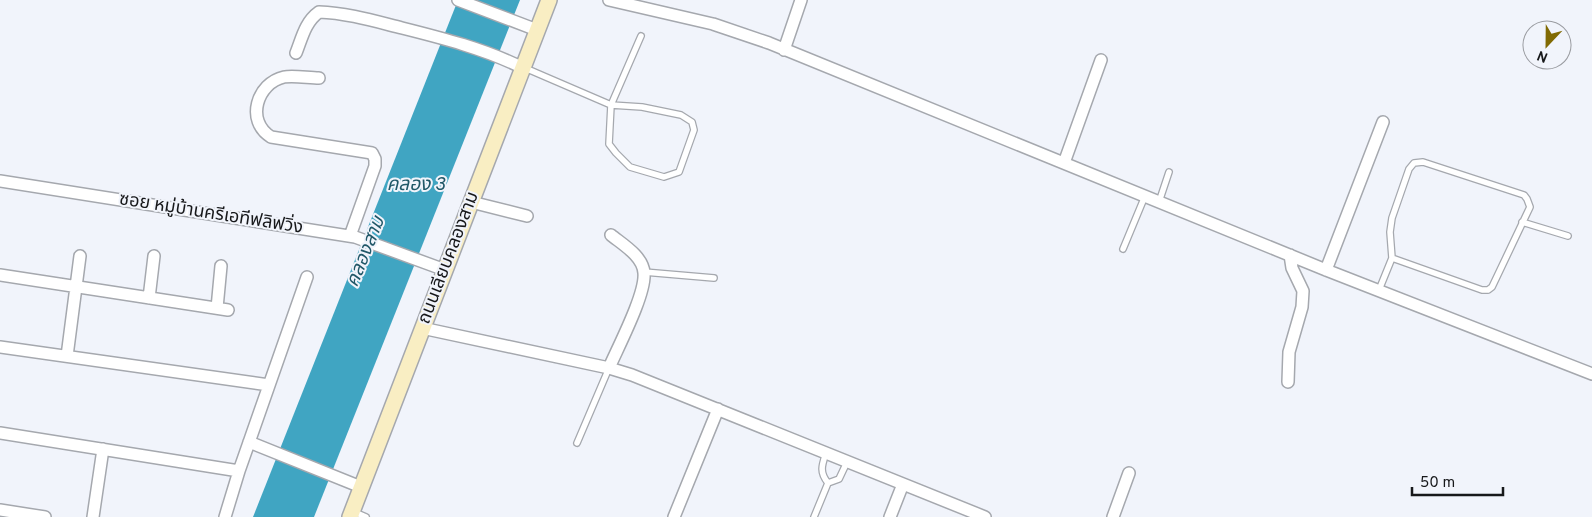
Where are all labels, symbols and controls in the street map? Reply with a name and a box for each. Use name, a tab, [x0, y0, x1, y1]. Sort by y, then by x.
north arrow	[1522, 20, 1572, 70]
text: N	[1535, 46, 1551, 65]
water label: คลอง 3	[387, 173, 446, 197]
street label: ซอย หมู่บ้านครีเอทีฟลิฟวิ่ง	[117, 186, 305, 240]
street label: ถนนเลียบคลองสาม	[413, 189, 485, 327]
water label: คลองสาม	[341, 212, 391, 291]
scale bar	[1412, 464, 1503, 496]
text: 50 m	[1420, 474, 1455, 493]

